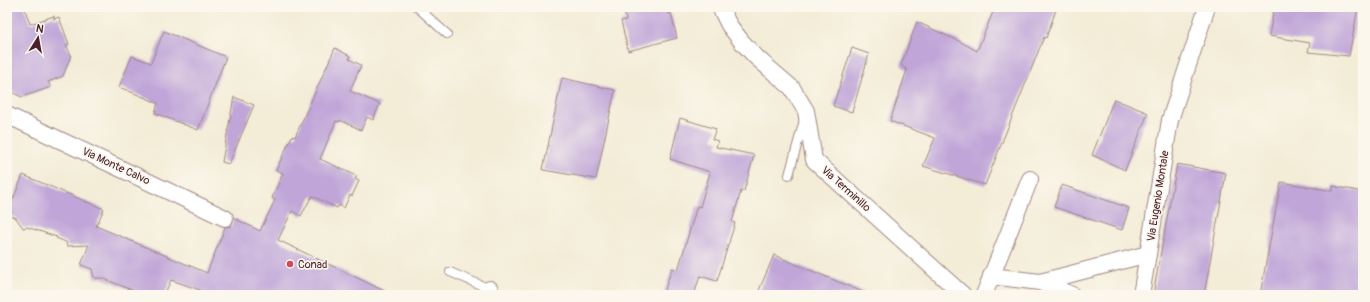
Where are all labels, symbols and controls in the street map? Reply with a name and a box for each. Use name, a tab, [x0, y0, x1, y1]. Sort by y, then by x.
north arrow	[18, 18, 58, 58]
text: N	[35, 22, 45, 36]
street label: Via Monte Calvo	[80, 145, 152, 187]
street label: Via Eugenio Montale	[1144, 149, 1172, 242]
street label: Via Terminillo	[819, 163, 873, 215]
place label: Conad	[298, 258, 327, 271]
marker: Conad	[285, 259, 295, 269]

